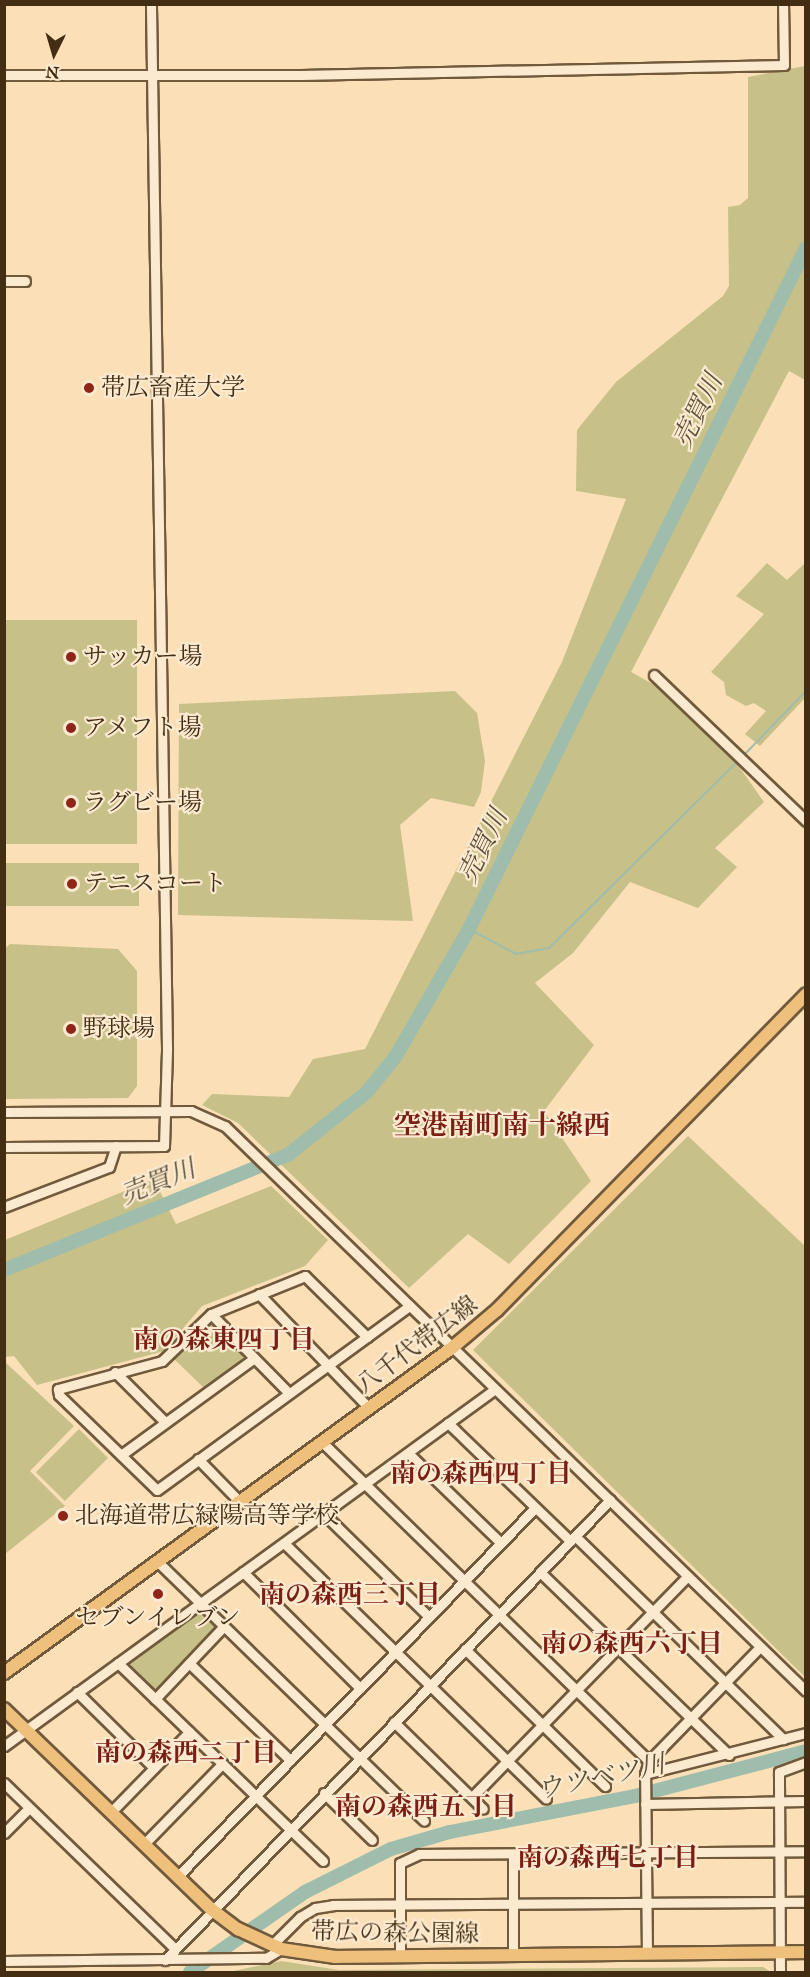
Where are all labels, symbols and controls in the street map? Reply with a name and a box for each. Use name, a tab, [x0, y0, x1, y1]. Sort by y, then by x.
north arrow	[24, 24, 84, 84]
text: N	[45, 62, 60, 82]
water label: 売買川	[667, 369, 729, 453]
place label: 帯広畜産大学	[101, 374, 245, 402]
marker: 帯広畜産大学	[82, 381, 96, 395]
place label: サッカー場	[83, 643, 203, 671]
marker: サッカー場	[64, 650, 78, 664]
place label: アメフト場	[83, 714, 203, 742]
marker: アメフト場	[64, 721, 78, 735]
place label: ラグビー場	[83, 789, 202, 817]
marker: ラグビー場	[64, 796, 78, 810]
water label: 売買川	[452, 804, 514, 888]
place label: テニスコート	[84, 870, 228, 898]
marker: テニスコート	[65, 877, 79, 891]
place label: 野球場	[83, 1015, 155, 1043]
marker: 野球場	[64, 1022, 78, 1036]
district label: 空港南町南十線西	[394, 1109, 610, 1141]
water label: 売買川	[116, 1153, 200, 1211]
street label: 八千代帯広線	[351, 1290, 483, 1400]
district label: 南の森東四丁目	[133, 1324, 315, 1356]
district label: 南の森西四丁目	[390, 1458, 572, 1490]
place label: 北海道帯広緑陽高等学校	[75, 1502, 339, 1530]
marker: 北海道帯広緑陽高等学校	[56, 1509, 70, 1523]
district label: 南の森西三丁目	[259, 1579, 441, 1611]
marker: セブンイレブン	[151, 1587, 165, 1601]
place label: セブンイレブン	[74, 1604, 242, 1632]
district label: 南の森西六丁目	[541, 1628, 723, 1660]
district label: 南の森西二丁目	[95, 1737, 277, 1769]
water label: ウツベツ川	[534, 1748, 668, 1806]
district label: 南の森西五丁目	[335, 1791, 517, 1823]
district label: 南の森西七丁目	[517, 1842, 699, 1874]
street label: 帯広の森公園線	[311, 1917, 479, 1949]

